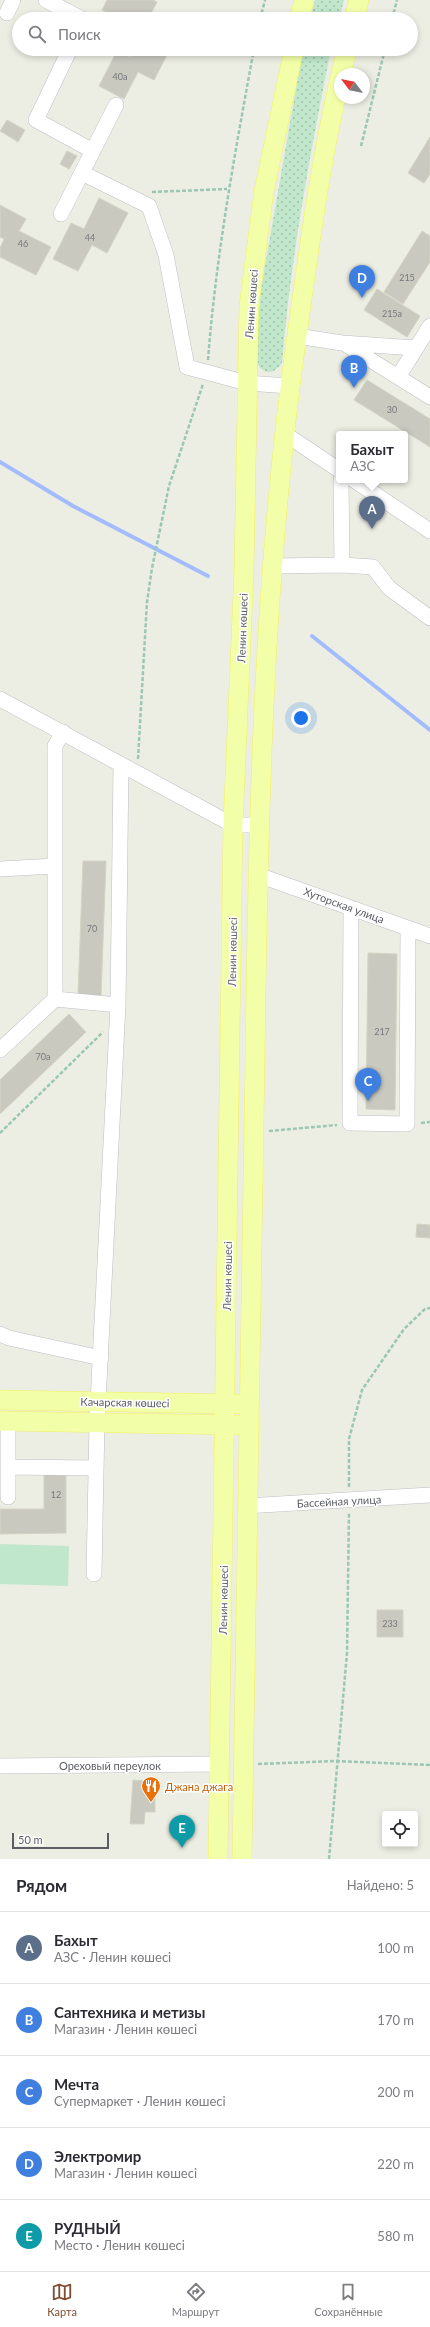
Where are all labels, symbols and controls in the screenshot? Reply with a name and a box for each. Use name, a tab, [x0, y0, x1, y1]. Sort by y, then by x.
search box	[12, 12, 418, 56]
icon: search	[26, 23, 48, 45]
text: Поиск	[58, 25, 101, 43]
north arrow	[334, 68, 370, 104]
house number: 40а	[113, 71, 127, 82]
house number: 44	[85, 232, 95, 243]
house number: 46	[18, 238, 28, 249]
pin: D	[349, 265, 375, 298]
street label: Ленин көшесі	[242, 268, 260, 340]
house number: 215	[399, 272, 415, 283]
house number: 215а	[382, 308, 402, 319]
pin: B	[341, 355, 367, 388]
house number: 30	[387, 404, 397, 415]
popup	[336, 431, 408, 483]
text: Бахыт	[350, 440, 394, 458]
text: АЗС	[350, 458, 375, 474]
pin: A	[359, 496, 385, 529]
street label: Ленин көшесі	[234, 593, 250, 664]
your location	[291, 708, 311, 728]
street label: Хуторская улица	[302, 884, 386, 926]
street label: Ленин көшесі	[225, 917, 239, 988]
house number: 70	[87, 923, 97, 934]
house number: 217	[374, 1026, 390, 1037]
house number: 70а	[36, 1051, 50, 1062]
pin: C	[355, 1068, 381, 1101]
street label: Ленин көшесі	[220, 1241, 234, 1312]
street label: Качарская көшесі	[80, 1395, 170, 1409]
house number: 12	[51, 1489, 61, 1500]
street label: Бассейная улица	[296, 1492, 382, 1510]
street label: Ленин көшесі	[216, 1565, 230, 1636]
house number: 233	[382, 1618, 398, 1629]
street label: Ореховый переулок	[59, 1759, 161, 1772]
restaurant icon: Джана джага	[140, 1775, 162, 1803]
place label: Джана джага	[165, 1780, 233, 1793]
map controls	[382, 1811, 418, 1847]
button: locate	[382, 1811, 418, 1847]
pin: E	[169, 1815, 195, 1848]
scale bar	[12, 1831, 109, 1850]
text: 50 m	[18, 1833, 43, 1846]
text: Рядом	[16, 1875, 67, 1896]
text: Найдено: 5	[347, 1877, 414, 1893]
text: Бахыт	[54, 1931, 98, 1949]
text: A	[24, 1940, 34, 1956]
text: 100 m	[377, 1940, 414, 1956]
text: АЗС · Ленин көшесі	[54, 1949, 171, 1965]
text: Сантехника и метизы	[54, 2003, 205, 2021]
text: B	[25, 2012, 33, 2028]
text: 170 m	[377, 2012, 414, 2028]
text: Магазин · Ленин көшесі	[54, 2021, 197, 2037]
text: Мечта	[54, 2075, 99, 2093]
text: C	[25, 2084, 33, 2100]
text: 200 m	[377, 2084, 414, 2100]
text: Супермаркет · Ленин көшесі	[54, 2093, 226, 2109]
text: Электромир	[54, 2147, 141, 2165]
text: D	[24, 2156, 34, 2172]
text: 220 m	[377, 2156, 414, 2172]
text: Магазин · Ленин көшесі	[54, 2165, 197, 2181]
text: РУДНЫЙ	[54, 2219, 121, 2237]
text: E	[25, 2228, 33, 2244]
text: 580 m	[377, 2228, 414, 2244]
text: Место · Ленин көшесі	[54, 2237, 185, 2253]
tab: Карта	[47, 2281, 77, 2318]
tab: Маршрут	[172, 2281, 220, 2318]
tab: Сохранённые	[314, 2281, 383, 2318]

